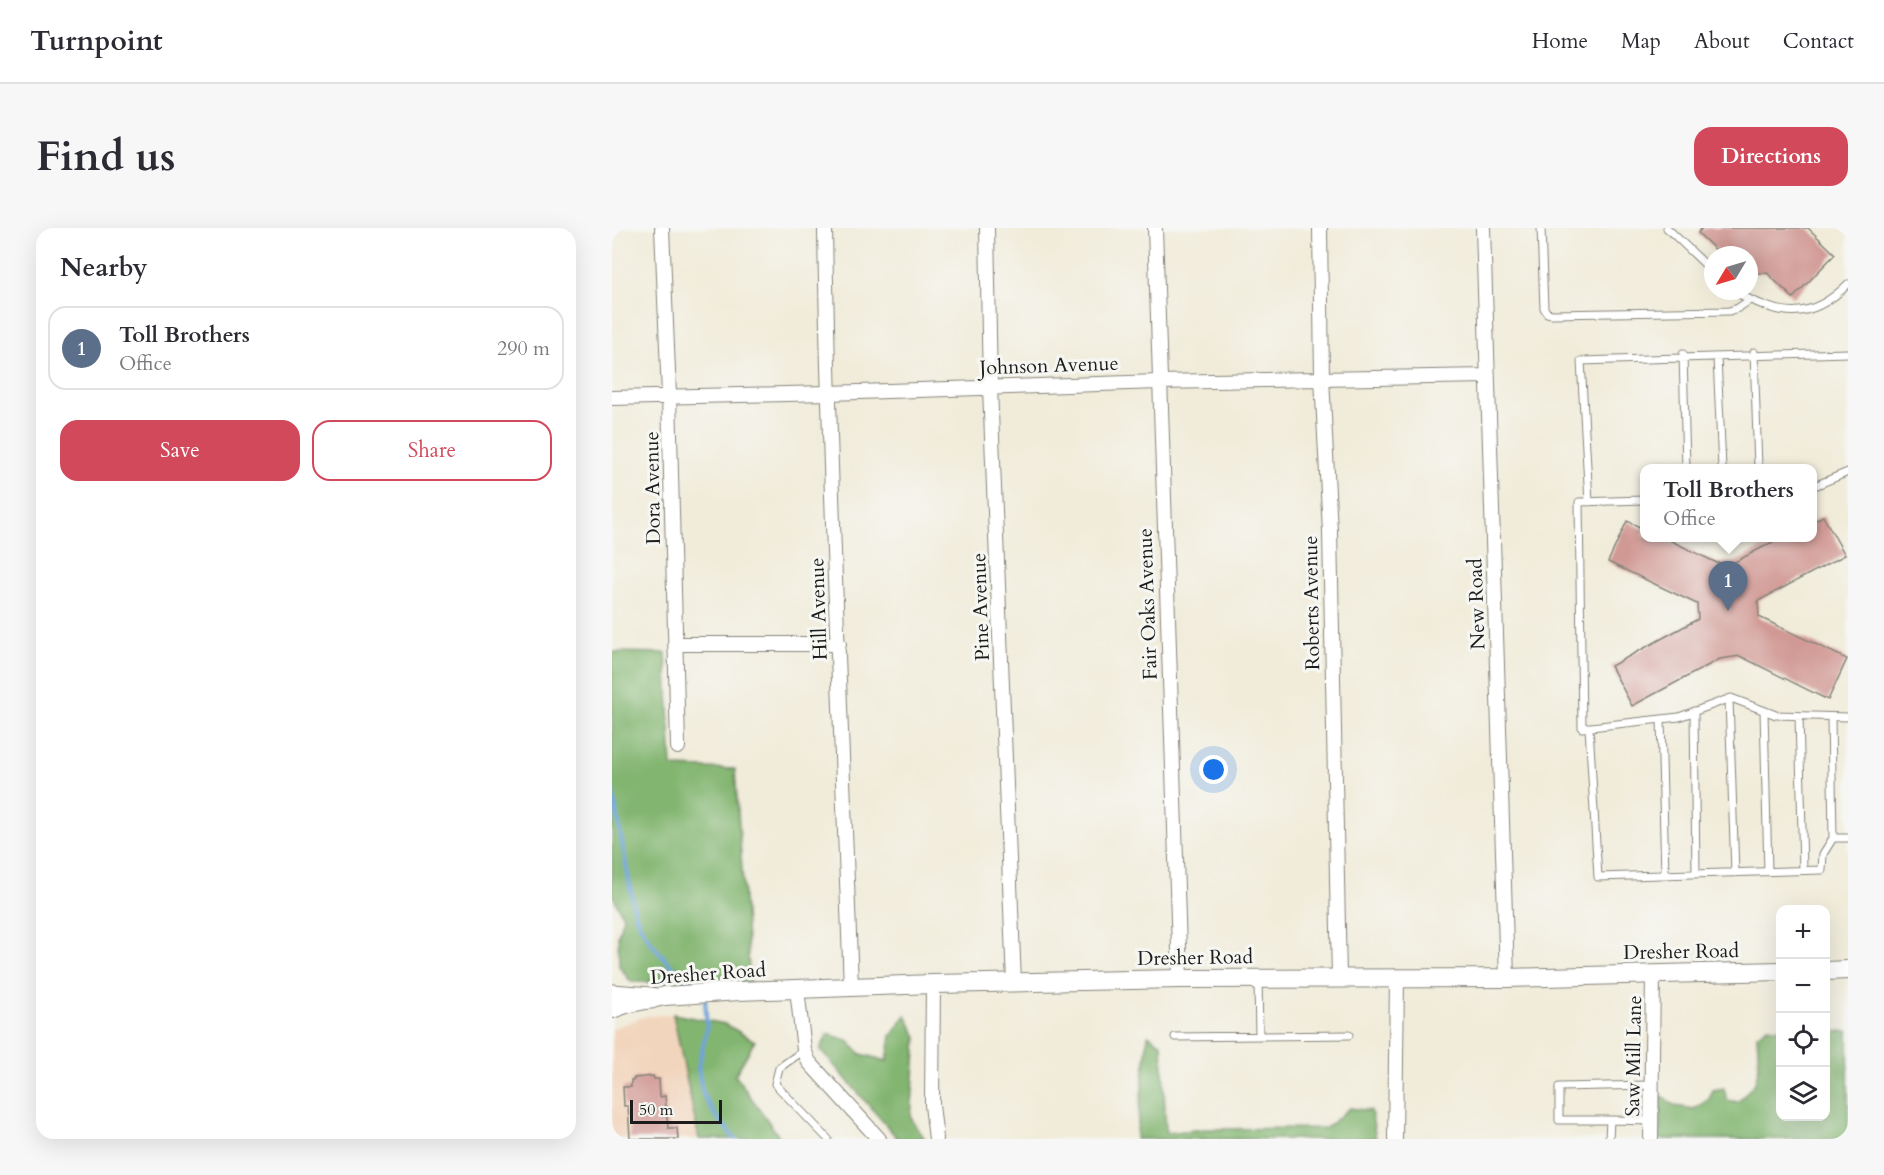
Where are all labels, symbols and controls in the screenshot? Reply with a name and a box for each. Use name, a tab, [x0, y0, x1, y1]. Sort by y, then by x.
text: Turnpoint	[30, 22, 163, 60]
text: Home	[1532, 27, 1588, 56]
text: Map	[1621, 27, 1661, 56]
text: About	[1694, 27, 1750, 56]
text: Contact	[1783, 27, 1854, 56]
button: Directions	[1694, 127, 1848, 186]
text: Find us	[36, 128, 176, 185]
north arrow	[1704, 246, 1758, 300]
text: Nearby	[60, 250, 148, 285]
text: Toll Brothers	[119, 320, 250, 350]
text: 1	[76, 335, 87, 362]
text: 290 m	[497, 335, 550, 362]
text: Office	[119, 350, 172, 377]
street label: Johnson Avenue	[976, 350, 1119, 382]
button: Save	[60, 420, 300, 481]
button: Share	[312, 420, 552, 481]
street label: Dora Avenue	[638, 431, 667, 545]
popup	[1640, 464, 1817, 542]
text: Toll Brothers	[1663, 475, 1794, 505]
text: Office	[1663, 505, 1716, 532]
street label: Fair Oaks Avenue	[1131, 528, 1164, 680]
street label: Roberts Avenue	[1297, 535, 1326, 671]
street label: Pine Avenue	[965, 552, 996, 661]
street label: Hill Avenue	[803, 557, 834, 661]
street label: New Road	[1461, 557, 1492, 650]
pin: 1	[1708, 562, 1748, 611]
your location	[1199, 755, 1228, 784]
map controls	[1776, 905, 1830, 1121]
button: +	[1776, 905, 1830, 959]
street label: Dresher Road	[1623, 937, 1740, 966]
street label: Dresher Road	[1137, 943, 1254, 972]
street label: Dresher Road	[649, 956, 767, 991]
button: −	[1776, 959, 1830, 1013]
street label: Saw Mill Lane	[1619, 995, 1648, 1117]
button: locate	[1776, 1013, 1830, 1067]
button: layers	[1776, 1067, 1830, 1121]
scale bar	[630, 1097, 722, 1124]
text: 50 m	[639, 1099, 673, 1121]

